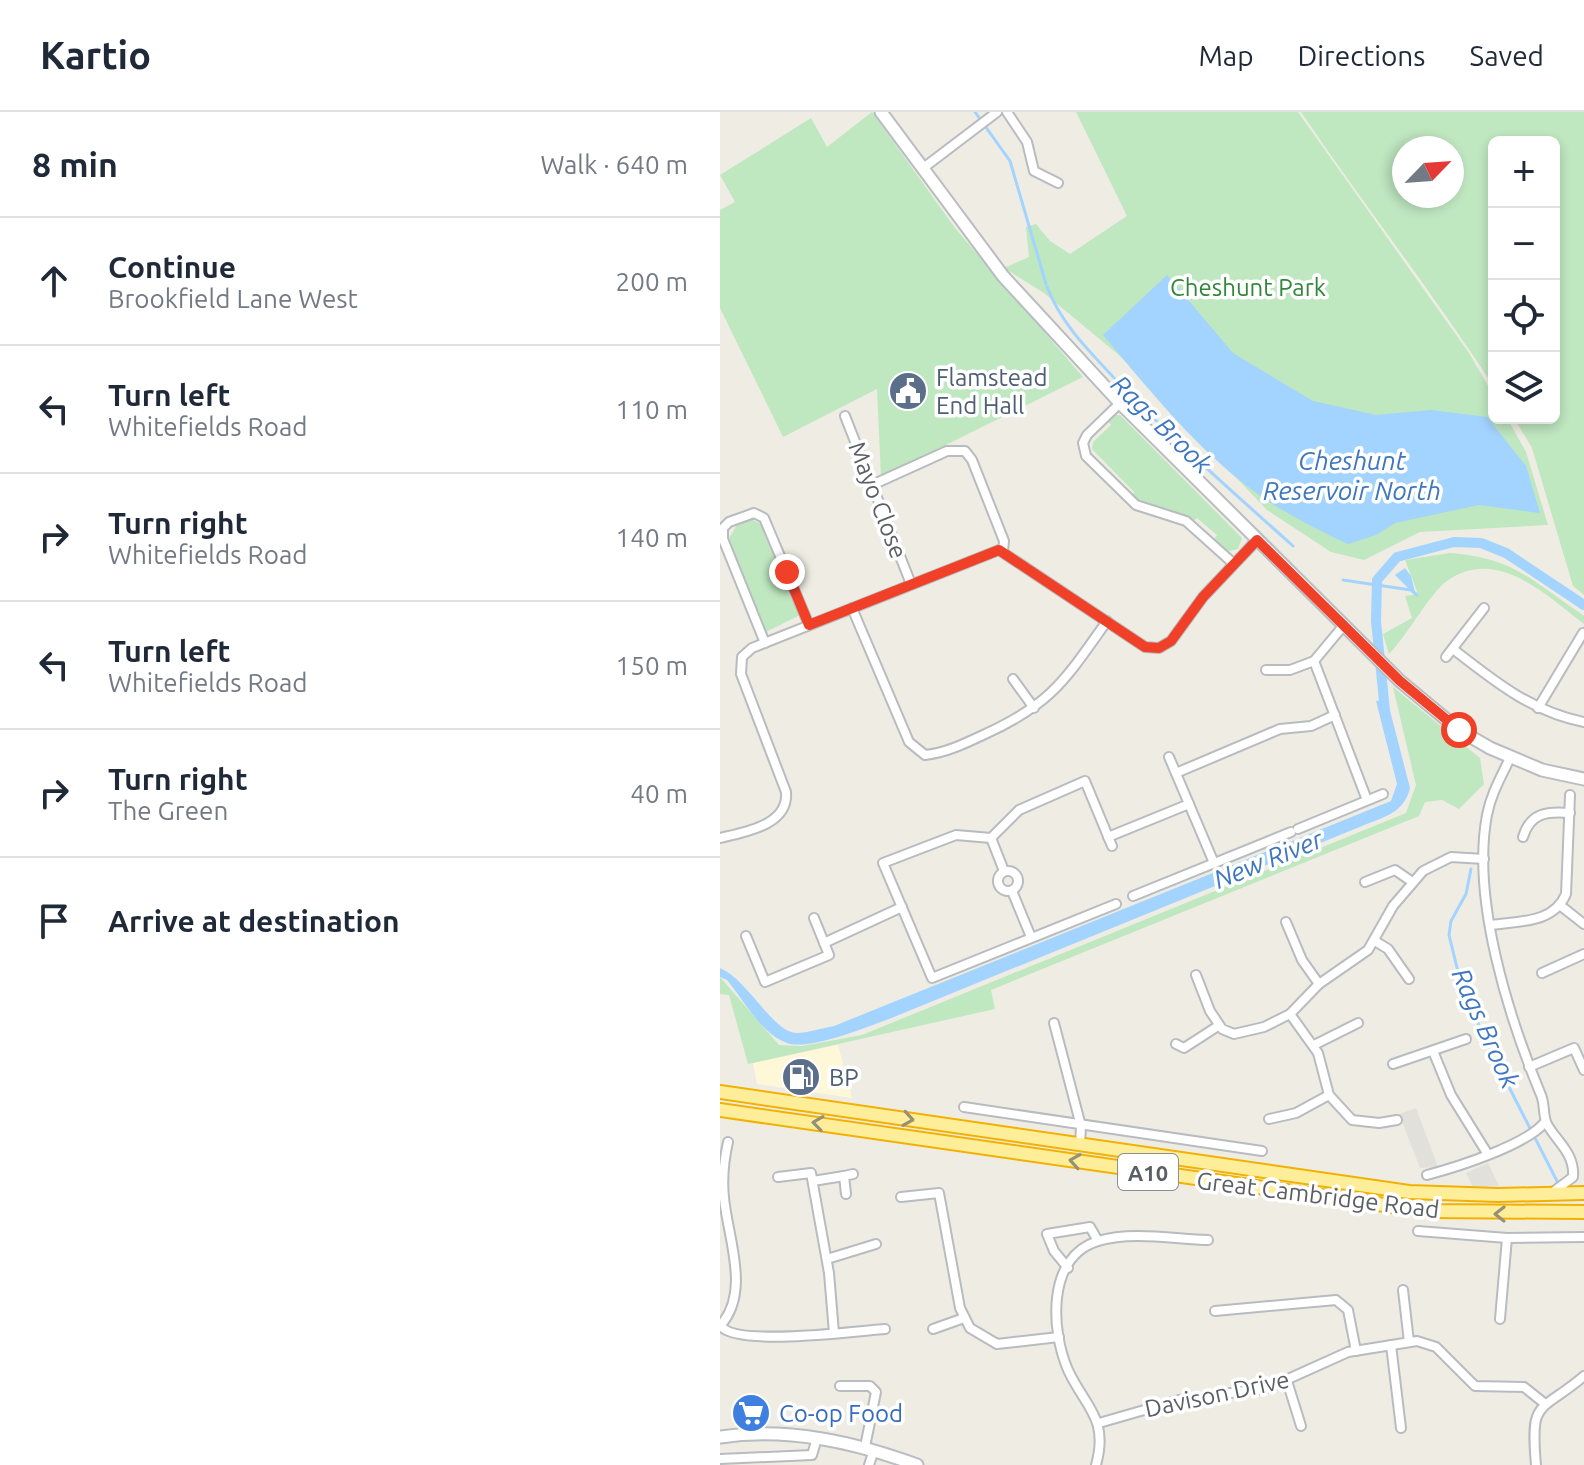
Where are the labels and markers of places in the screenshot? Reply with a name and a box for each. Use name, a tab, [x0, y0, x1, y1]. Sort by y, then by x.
place label: Flamstead End Hall	[936, 364, 1047, 419]
public building icon: Flamstead End Hall	[887, 370, 929, 412]
fuel station icon: BP	[780, 1056, 822, 1098]
place label: BP	[829, 1064, 859, 1091]
supermarket icon: Co-op Food	[730, 1392, 772, 1434]
place label: Co-op Food	[779, 1400, 903, 1427]

